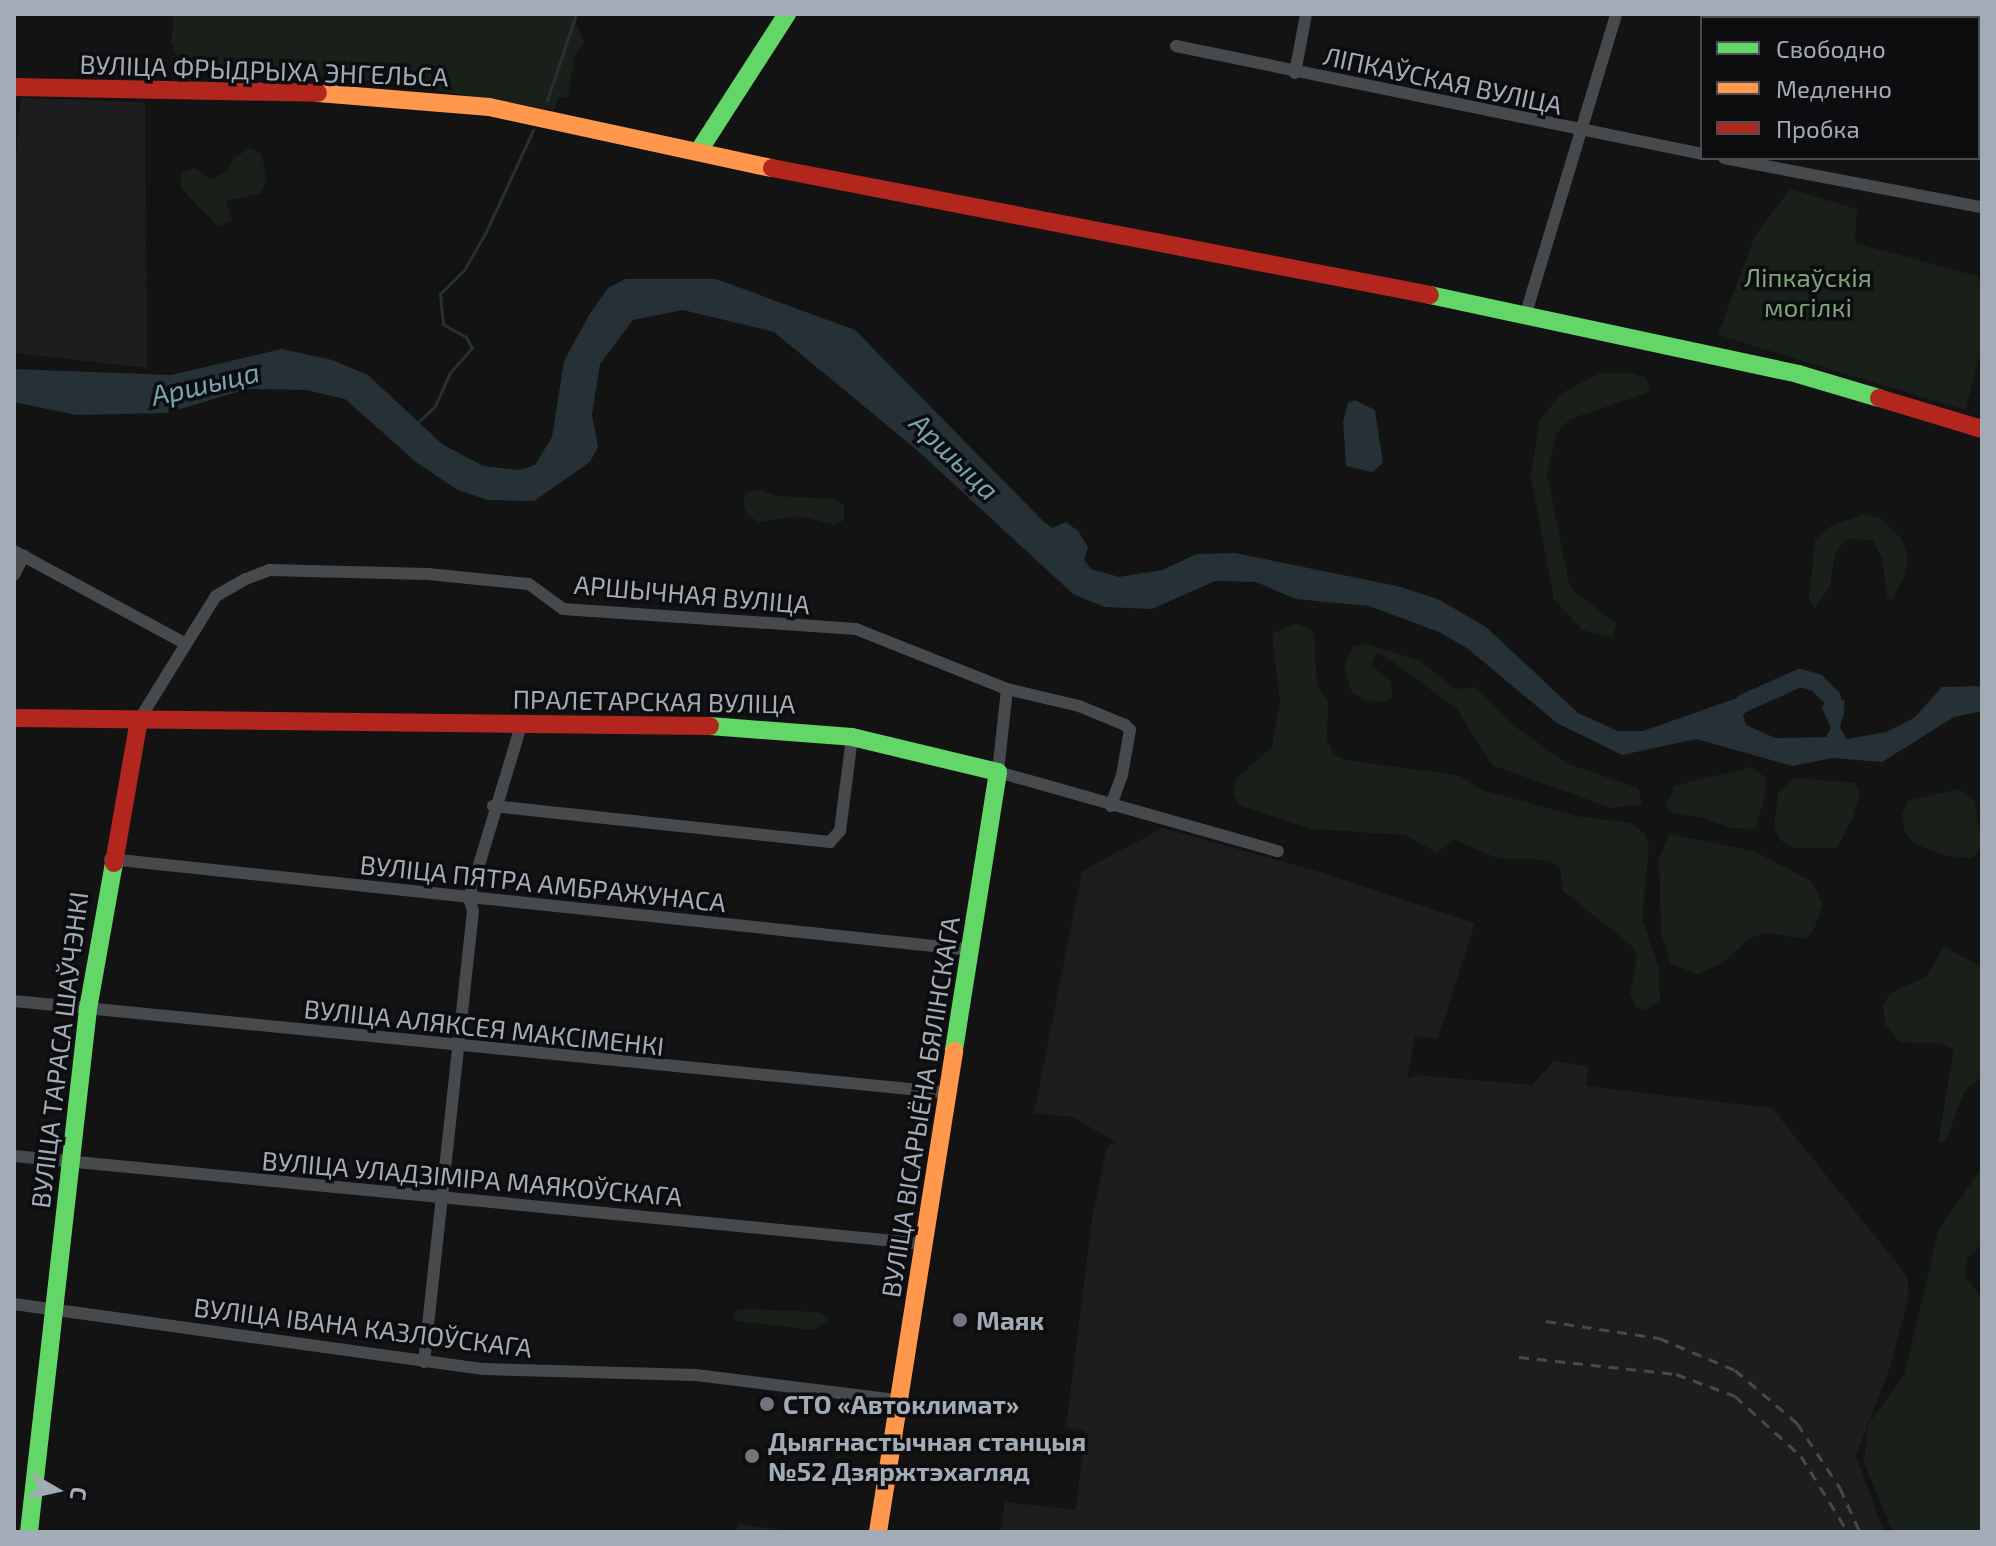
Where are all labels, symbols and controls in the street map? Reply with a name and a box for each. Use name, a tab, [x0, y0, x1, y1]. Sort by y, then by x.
legend	[1700, 16, 1980, 160]
text: Свободно	[1776, 34, 1886, 63]
street label: ЛІПКАЎСКАЯ ВУЛІЦА	[1321, 39, 1565, 121]
street label: ВУЛІЦА ФРЫДРЫХА ЭНГЕЛЬСА	[79, 48, 449, 92]
text: Медленно	[1776, 74, 1892, 103]
text: Пробка	[1776, 114, 1860, 143]
park label: Ліпкаўскія могілкі	[1744, 261, 1872, 322]
water label: Аршыца	[147, 354, 263, 412]
water label: Аршыца	[904, 406, 1006, 506]
street label: АРШЫЧНАЯ ВУЛІЦА	[573, 568, 811, 620]
street label: ПРАЛЕТАРСКАЯ ВУЛІЦА	[512, 683, 796, 719]
street label: ВУЛІЦА ПЯТРА АМБРАЖУНАСА	[358, 848, 728, 918]
street label: ВУЛІЦА ТАРАСА ШАЎЧЭНКІ	[24, 890, 94, 1210]
street label: ВУЛІЦА ВІСАРЫЁНА БЯЛІНСКАГА	[874, 914, 966, 1300]
street label: ВУЛІЦА АЛЯКСЕЯ МАКСІМЕНКІ	[302, 993, 666, 1061]
street label: ВУЛІЦА УЛАДЗІМІРА МАЯКОЎСКАГА	[260, 1144, 684, 1212]
street label: ВУЛІЦА ІВАНА КАЗЛОЎСКАГА	[192, 1291, 534, 1363]
place label: Маяк	[976, 1304, 1044, 1336]
marker: Маяк	[951, 1311, 969, 1329]
place label: СТО «Автоклимат»	[783, 1388, 1019, 1420]
marker: СТО «Автоклимат»	[758, 1395, 776, 1413]
place label: Дыягнастычная станцыя №52 Дзяржтэхагляд	[768, 1425, 1086, 1486]
marker: Дыягнастычная станцыя №52 Дзяржтэхагляд	[743, 1447, 761, 1465]
north arrow	[16, 1450, 96, 1530]
text: С	[66, 1485, 94, 1502]

